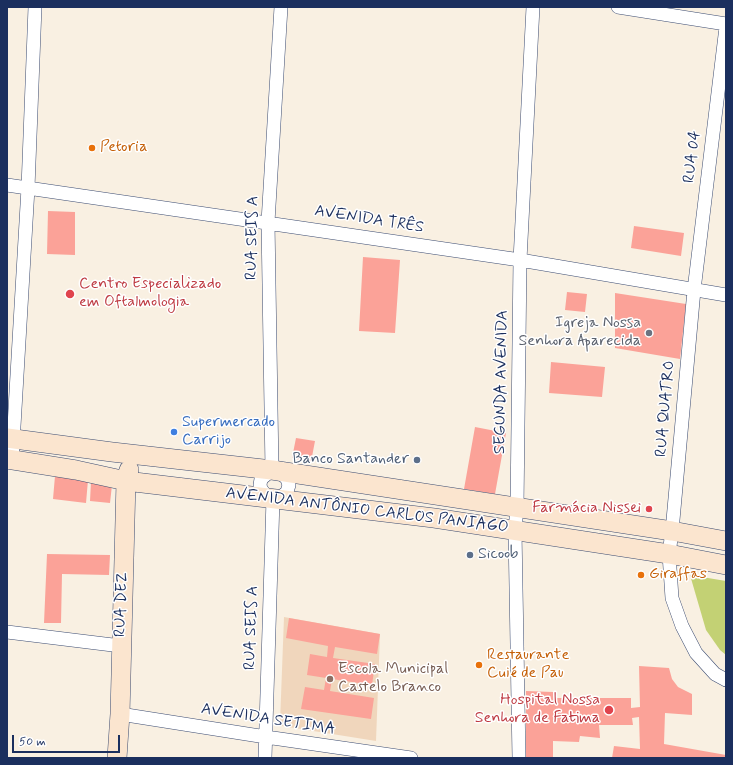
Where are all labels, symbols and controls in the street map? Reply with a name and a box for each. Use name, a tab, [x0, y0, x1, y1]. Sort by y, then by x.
street label: RUA 04	[680, 130, 706, 184]
place label: Petoria	[100, 138, 147, 158]
marker: Petoria	[87, 143, 97, 153]
street label: RUA SEIS A	[243, 196, 263, 280]
street label: AVENIDA TRÊS	[313, 202, 425, 238]
place label: Centro Especializado em Oftalmologia	[79, 275, 221, 313]
marker: Centro Especializado em Oftalmologia	[64, 288, 76, 300]
street label: SEGUNDA AVENIDA	[491, 310, 513, 454]
place label: Igreja Nossa Senhora Aparecida	[518, 314, 641, 352]
marker: Igreja Nossa Senhora Aparecida	[644, 328, 654, 338]
street label: RUA QUATRO	[652, 360, 680, 458]
place label: Supermercado Carrijo	[182, 413, 275, 451]
marker: Supermercado Carrijo	[169, 427, 179, 437]
place label: Banco Santander	[292, 450, 409, 470]
marker: Banco Santander	[412, 455, 422, 465]
street label: AVENIDA ANTÔNIO CARLOS PANIAGO	[225, 484, 509, 538]
place label: Farmácia Nissei	[532, 499, 641, 519]
marker: Farmácia Nissei	[644, 504, 654, 514]
place label: Sicoob	[478, 545, 518, 565]
marker: Sicoob	[465, 550, 475, 560]
place label: Giraffas	[649, 565, 707, 585]
marker: Giraffas	[636, 570, 646, 580]
street label: RUA DEZ	[111, 572, 133, 638]
street label: RUA SEIS A	[241, 585, 263, 671]
place label: Restaurante Cuié de Pau	[487, 646, 569, 684]
place label: Escola Municipal Castelo Branco	[338, 660, 448, 698]
marker: Restaurante Cuié de Pau	[474, 660, 484, 670]
marker: Escola Municipal Castelo Branco	[325, 674, 335, 684]
place label: Hospital Nossa Senhora de Fatima	[475, 691, 600, 729]
street label: AVENIDA SETIMA	[199, 700, 337, 740]
marker: Hospital Nossa Senhora de Fatima	[603, 704, 615, 716]
scale bar	[14, 727, 122, 753]
text: 50 m	[19, 734, 46, 750]

